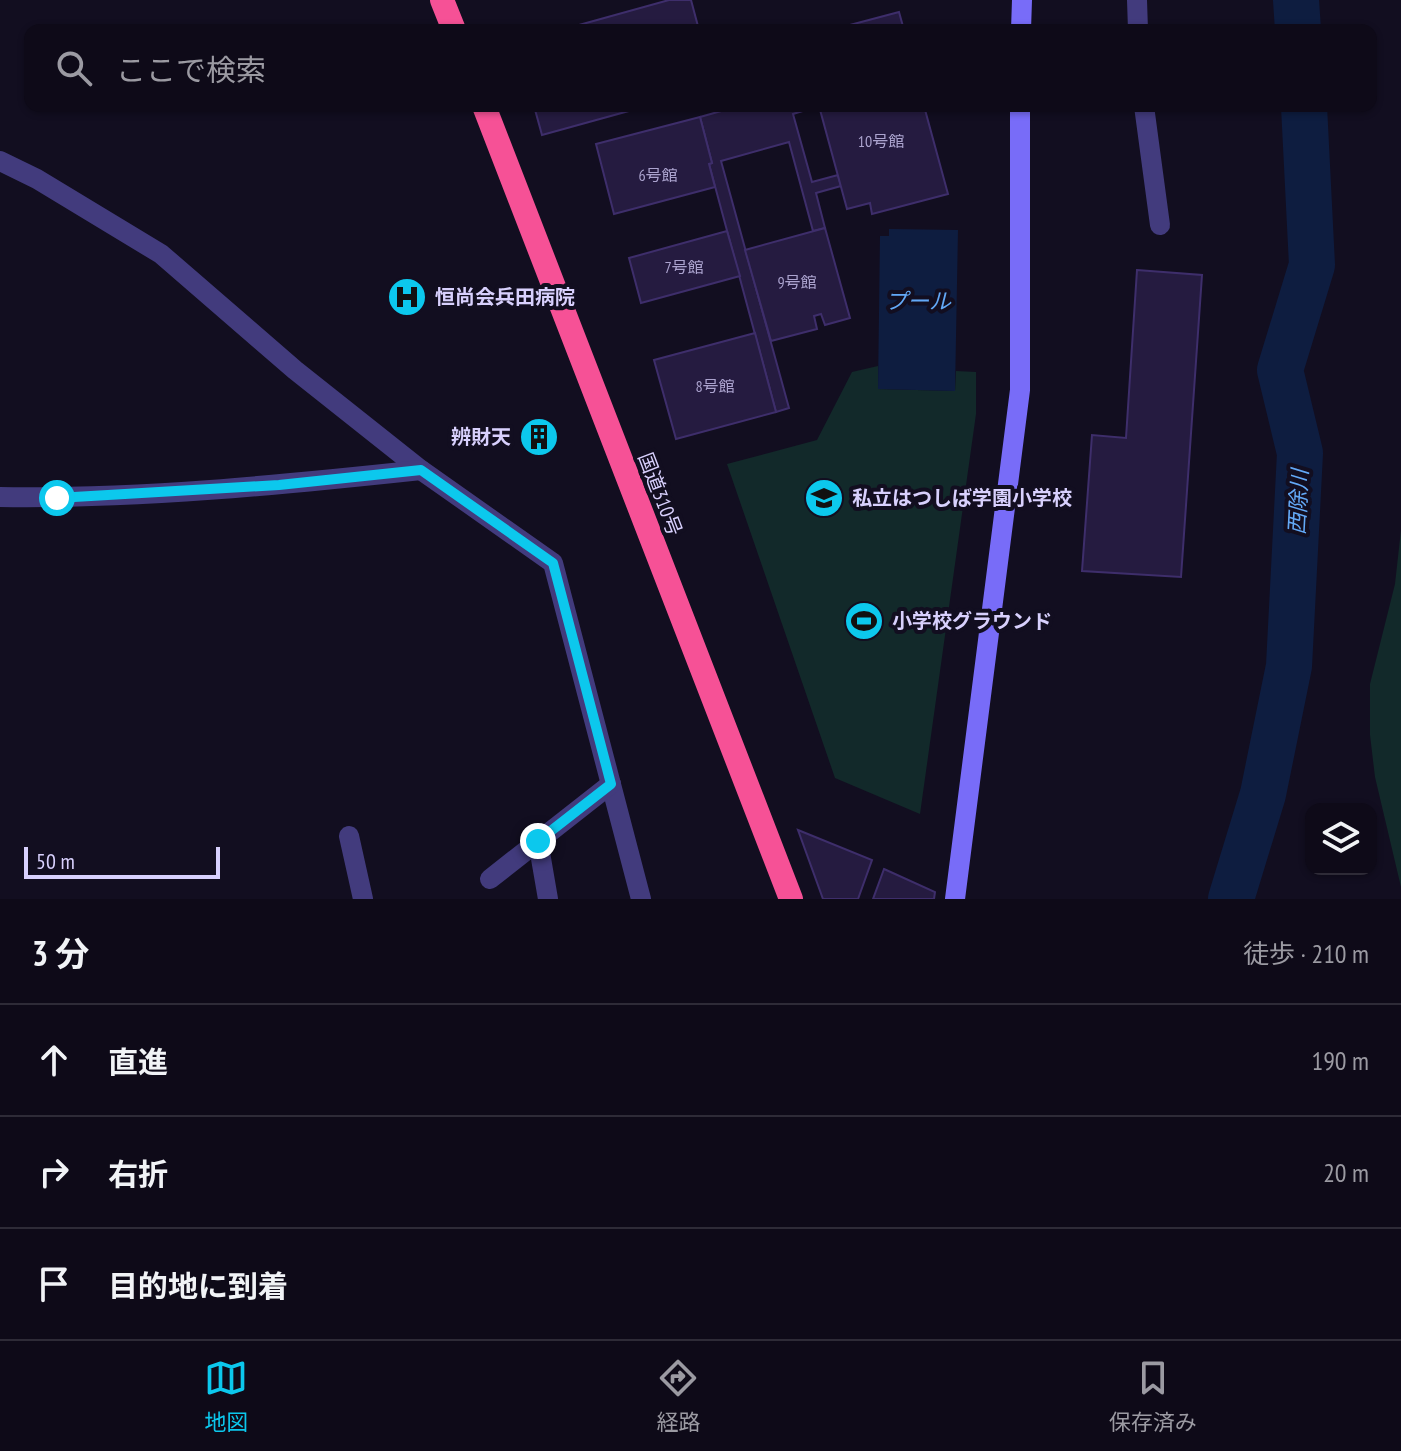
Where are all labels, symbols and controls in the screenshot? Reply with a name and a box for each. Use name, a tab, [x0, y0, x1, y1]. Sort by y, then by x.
search box	[24, 24, 1377, 112]
icon: search	[52, 46, 96, 90]
text: ここで検索	[116, 50, 266, 89]
house number: 10号館	[858, 131, 904, 151]
house number: 6号館	[638, 165, 678, 185]
house number: 7号館	[664, 257, 704, 277]
house number: 9号館	[777, 272, 817, 292]
hospital icon: 恒尚会兵田病院	[386, 276, 428, 318]
place label: 恒尚会兵田病院	[435, 284, 575, 310]
water label: プール	[885, 287, 952, 315]
house number: 8号館	[695, 376, 735, 396]
building icon: 辨財天	[518, 416, 560, 458]
place label: 辨財天	[451, 424, 511, 450]
street label: 国道310号	[632, 449, 688, 539]
water label: 西除川	[1282, 466, 1314, 536]
school or university icon: 私立はつしば学園小学校	[803, 477, 845, 519]
route start	[39, 480, 75, 516]
place label: 私立はつしば学園小学校	[852, 485, 1072, 511]
sports icon: 小学校グラウンド	[843, 600, 885, 642]
place label: 小学校グラウンド	[892, 608, 1052, 634]
map controls	[1305, 803, 1377, 875]
button: layers	[1305, 803, 1377, 875]
route end	[520, 823, 556, 859]
scale bar	[24, 843, 220, 879]
text: 50 m	[36, 847, 75, 875]
text: 3 分	[32, 931, 89, 975]
text: 徒歩 · 210 m	[1243, 937, 1369, 970]
icon: ahead	[32, 1038, 76, 1082]
text: 直進	[108, 1042, 168, 1081]
text: 190 m	[1311, 1044, 1369, 1077]
icon: right	[32, 1150, 76, 1194]
text: 右折	[108, 1154, 168, 1193]
text: 20 m	[1323, 1156, 1369, 1189]
icon: arrive	[32, 1262, 76, 1306]
text: 目的地に到着	[108, 1266, 288, 1305]
tab: 地図	[204, 1356, 248, 1436]
tab: 経路	[656, 1356, 701, 1436]
tab: 保存済み	[1109, 1356, 1197, 1436]

